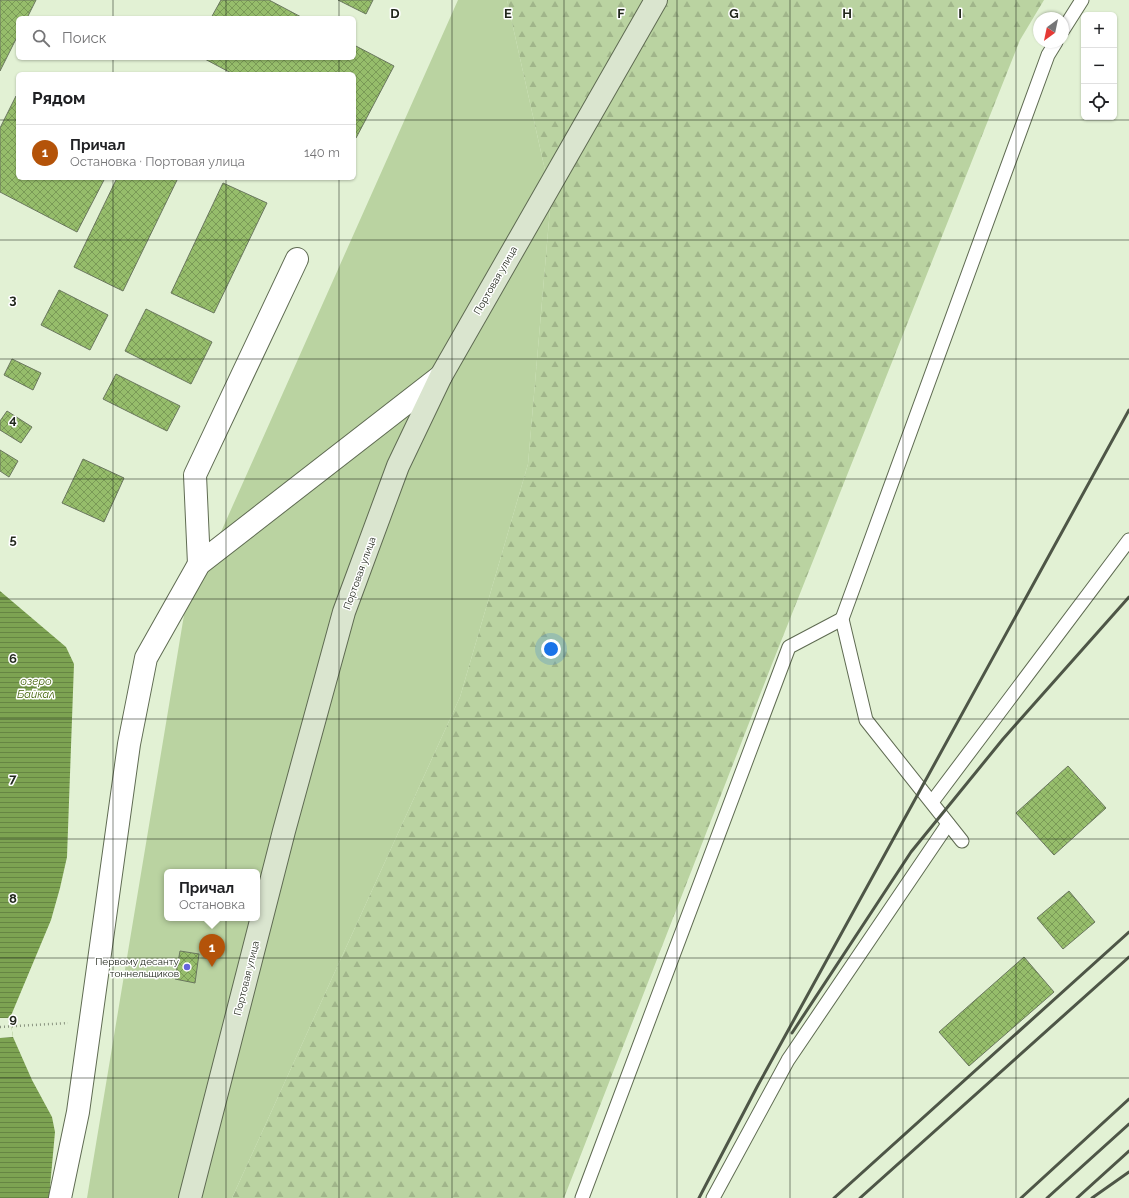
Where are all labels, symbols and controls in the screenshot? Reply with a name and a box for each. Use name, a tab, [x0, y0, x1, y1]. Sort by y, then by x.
text: D	[390, 6, 400, 21]
text: E	[504, 6, 512, 21]
text: F	[617, 6, 625, 21]
text: G	[729, 6, 739, 21]
text: H	[842, 6, 852, 21]
text: I	[958, 6, 962, 21]
north arrow	[1033, 12, 1069, 48]
map controls	[1081, 12, 1117, 120]
button: +	[1081, 12, 1117, 48]
search box	[16, 16, 356, 60]
icon: search	[30, 27, 52, 49]
text: Поиск	[62, 29, 107, 47]
button: −	[1081, 48, 1117, 84]
button: locate	[1081, 84, 1117, 120]
text: Рядом	[32, 88, 85, 108]
text: Причал	[70, 136, 125, 154]
text: 1	[42, 145, 48, 160]
text: 140 m	[304, 145, 340, 160]
text: Остановка · Портовая улица	[70, 154, 245, 169]
street label: Портовая улица	[472, 244, 519, 316]
text: 3	[9, 292, 17, 307]
text: 4	[9, 412, 17, 427]
text: 5	[9, 532, 17, 547]
street label: Портовая улица	[341, 535, 378, 611]
your location	[541, 639, 561, 659]
text: 6	[9, 651, 17, 666]
water label: озеро Байкал	[17, 675, 55, 701]
text: 7	[9, 771, 17, 786]
popup	[164, 869, 260, 921]
text: Причал	[179, 879, 234, 897]
text: 8	[9, 891, 17, 906]
text: Остановка	[179, 897, 245, 912]
pin: 1	[199, 934, 225, 967]
street label: Портовая улица	[232, 940, 261, 1017]
place label: Первому десанту тоннельщиков	[95, 956, 180, 979]
marker: Первому десанту тоннельщиков	[182, 962, 192, 972]
text: 9	[9, 1011, 17, 1026]

